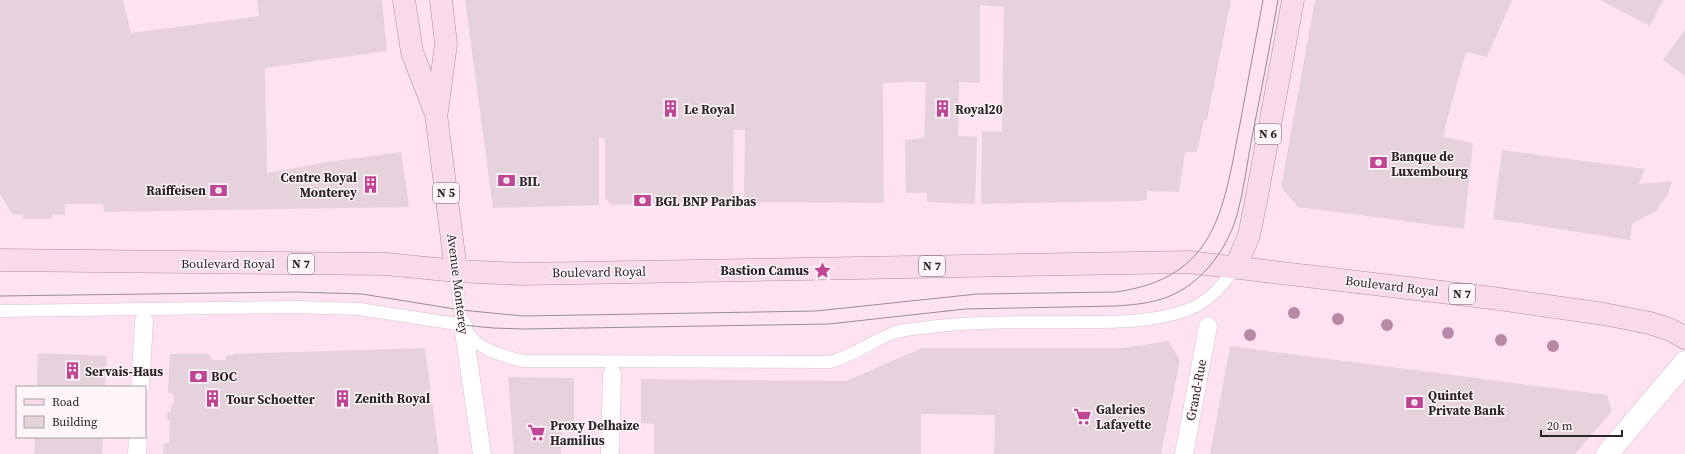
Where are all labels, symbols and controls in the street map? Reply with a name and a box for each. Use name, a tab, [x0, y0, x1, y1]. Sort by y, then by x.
building icon: Le Royal	[661, 99, 681, 119]
building icon: Royal20	[932, 99, 952, 119]
place label: Le Royal	[684, 101, 735, 118]
place label: Royal20	[955, 101, 1003, 118]
road number: N 6	[1255, 124, 1281, 144]
place label: Banque de Luxembourg	[1391, 148, 1468, 180]
bank icon: Banque de Luxembourg	[1368, 153, 1388, 173]
place label: Centre Royal Monterey	[281, 169, 357, 201]
bank icon: BIL	[496, 171, 516, 191]
place label: BIL	[519, 173, 540, 190]
building icon: Centre Royal Monterey	[360, 174, 380, 194]
bank icon: Raiffeisen	[209, 180, 229, 200]
place label: Raiffeisen	[146, 182, 206, 199]
road number: N 5	[433, 183, 459, 203]
bank icon: BGL BNP Paribas	[632, 191, 652, 211]
place label: BGL BNP Paribas	[655, 193, 756, 210]
street label: Avenue Monterey	[443, 233, 473, 336]
road number: N 7	[288, 254, 314, 274]
street label: Boulevard Royal	[181, 255, 275, 272]
road number: N 7	[919, 256, 945, 276]
place icon: Bastion Camus	[812, 260, 832, 280]
place label: Bastion Camus	[720, 262, 809, 279]
street label: Boulevard Royal	[552, 263, 646, 281]
street label: Boulevard Royal	[1344, 272, 1440, 300]
road number: N 7	[1449, 284, 1475, 304]
street label: Grand-Rue	[1182, 357, 1210, 422]
building icon: Servais-Haus	[62, 361, 82, 381]
place label: Servais-Haus	[85, 363, 163, 380]
bank icon: BOC	[188, 366, 208, 386]
place label: BOC	[211, 368, 237, 385]
legend	[16, 386, 146, 438]
place label: Quintet Private Bank	[1428, 387, 1505, 419]
building icon: Zenith Royal	[332, 388, 352, 408]
building icon: Tour Schoetter	[203, 389, 223, 409]
place label: Zenith Royal	[355, 390, 430, 407]
place label: Tour Schoetter	[226, 391, 316, 408]
bank icon: Quintet Private Bank	[1405, 392, 1425, 412]
text: Road	[52, 394, 79, 410]
place label: Galeries Lafayette	[1096, 401, 1151, 433]
supermarket icon: Galeries Lafayette	[1073, 406, 1093, 426]
scale bar	[1541, 412, 1622, 438]
text: Building	[52, 414, 97, 430]
place label: Proxy Delhaize Hamilius	[550, 417, 640, 449]
text: 20 m	[1547, 418, 1573, 434]
supermarket icon: Proxy Delhaize Hamilius	[527, 422, 547, 442]

